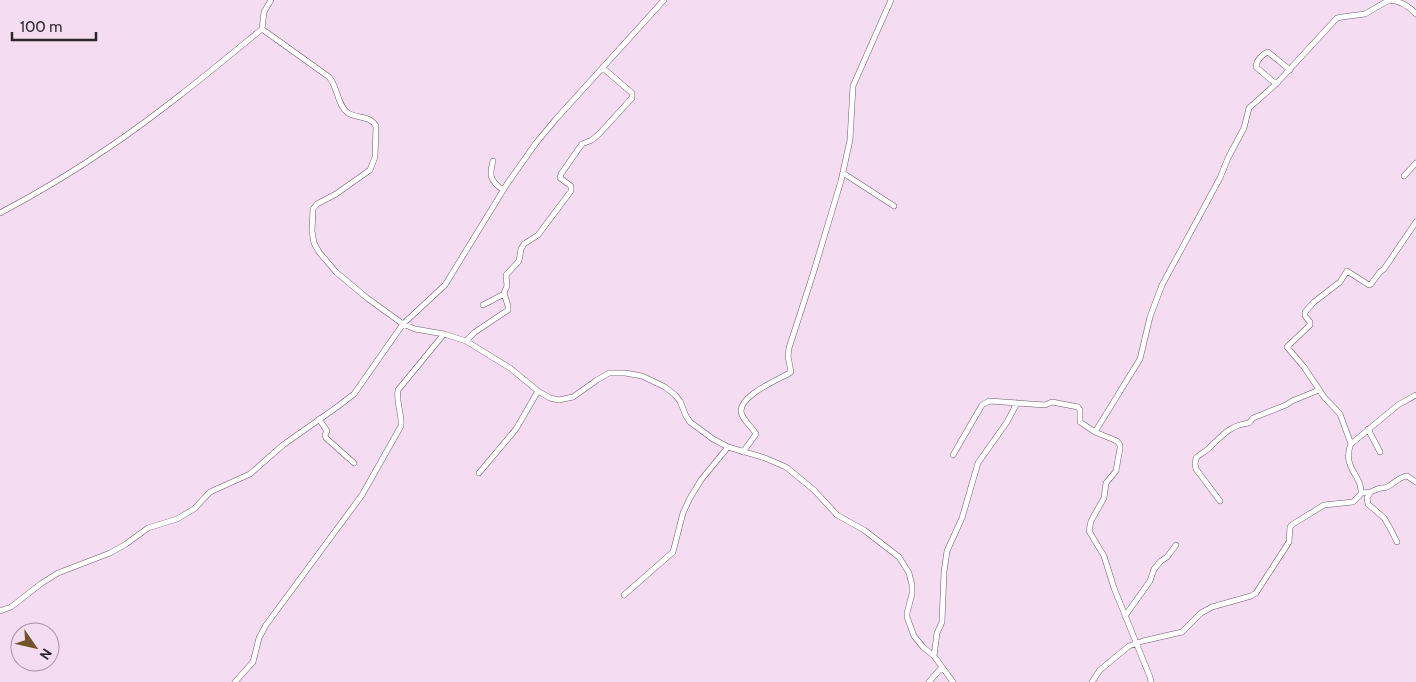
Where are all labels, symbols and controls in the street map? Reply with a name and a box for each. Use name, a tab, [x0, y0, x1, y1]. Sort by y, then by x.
scale bar	[12, 10, 96, 42]
text: 100 m	[20, 18, 62, 36]
north arrow	[10, 622, 60, 672]
text: N	[36, 645, 56, 663]

